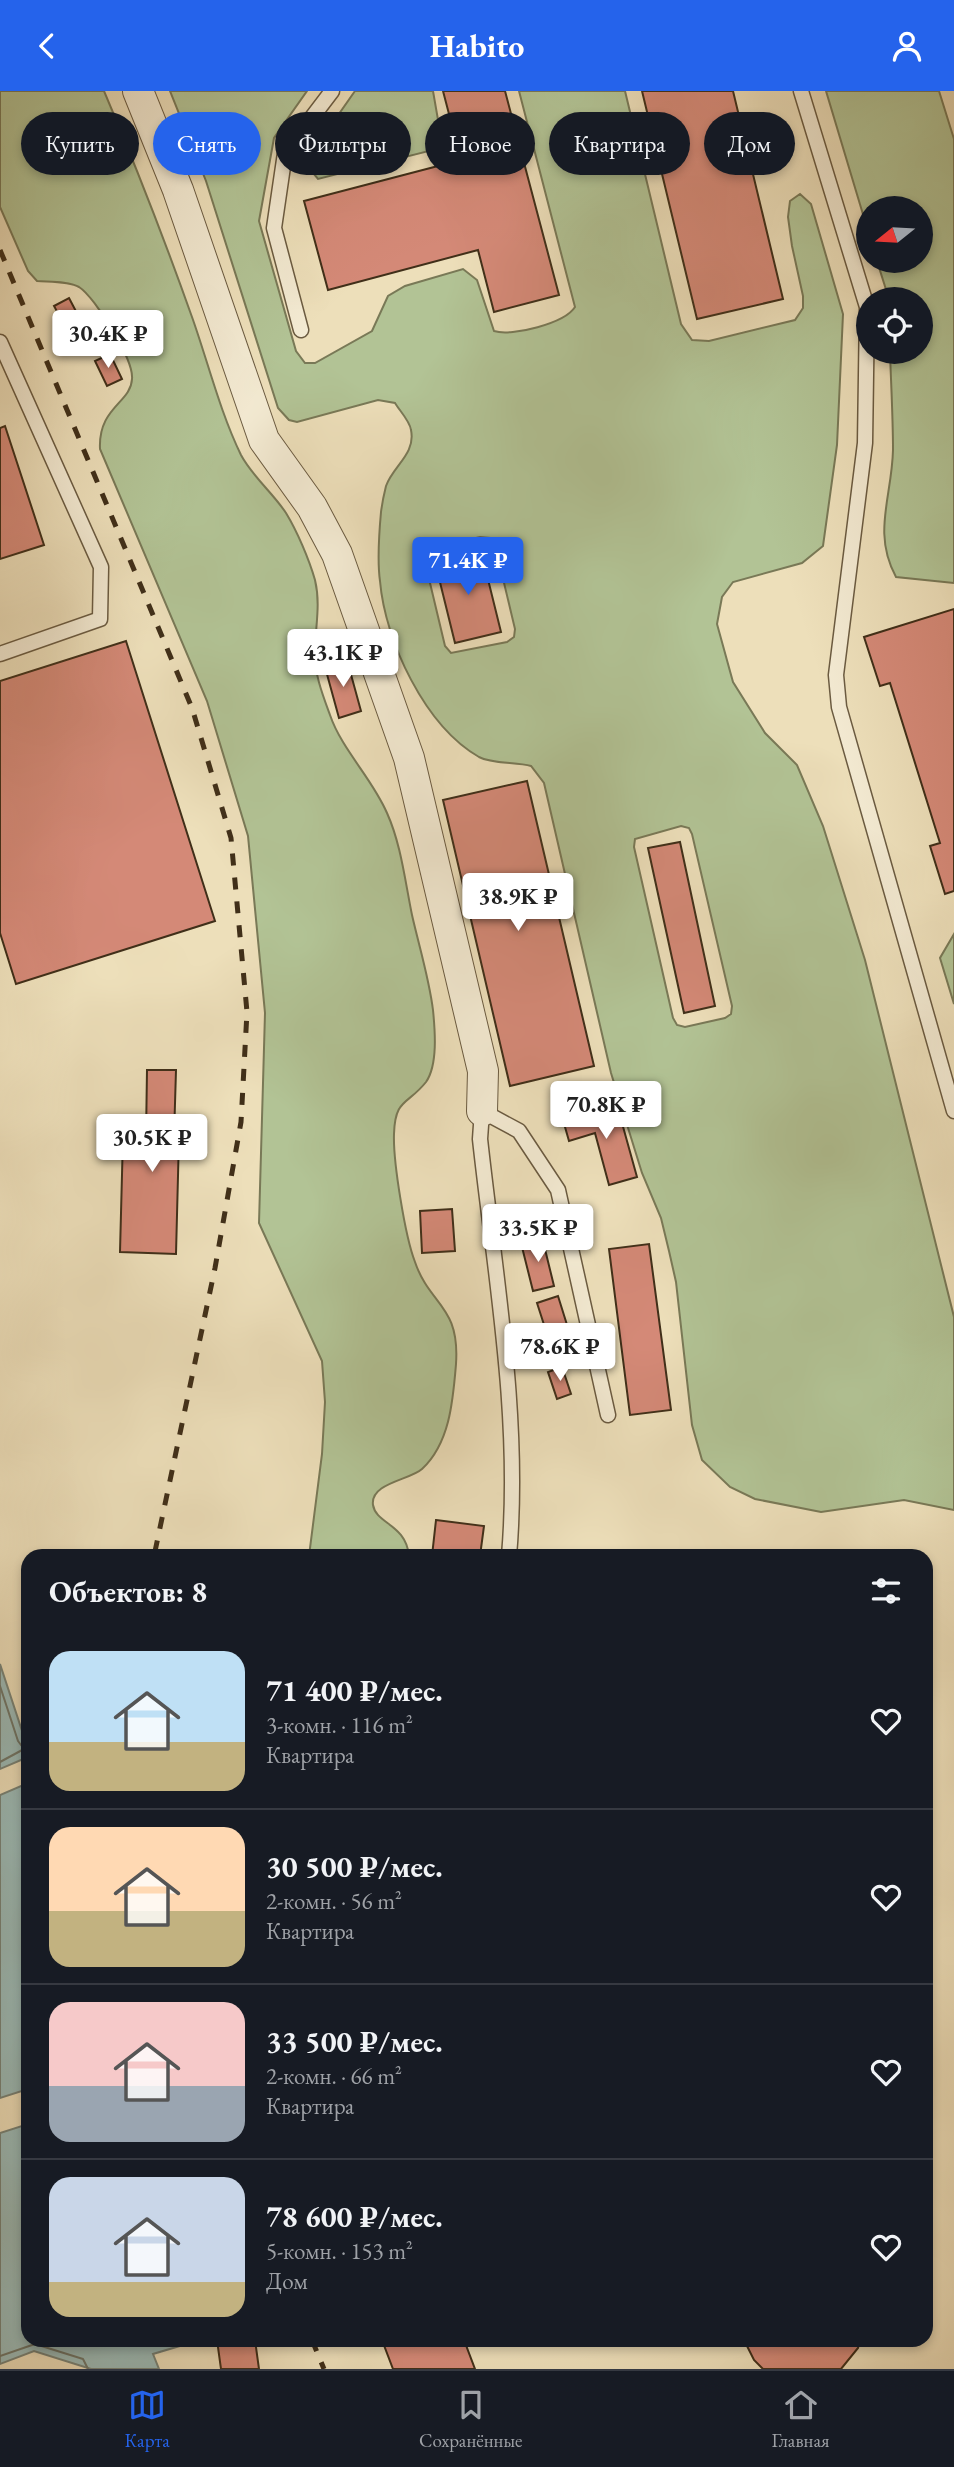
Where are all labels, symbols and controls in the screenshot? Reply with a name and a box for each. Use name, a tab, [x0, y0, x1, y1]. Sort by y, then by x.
text: Habito	[430, 25, 524, 67]
icon: back	[28, 27, 66, 65]
icon: person	[888, 27, 926, 65]
chip: Купить	[21, 112, 139, 175]
chip: Снять	[153, 112, 261, 175]
chip: Фильтры	[275, 112, 411, 175]
chip: Новое	[425, 112, 535, 175]
chip: Квартира	[549, 112, 690, 175]
chip: Дом	[704, 112, 795, 175]
north arrow	[856, 196, 933, 273]
map controls	[856, 196, 933, 364]
button: locate	[856, 287, 933, 364]
pin: 30.4K ₽	[43, 310, 173, 370]
text: 30.4K ₽	[68, 318, 148, 348]
pin: 71.4K ₽	[403, 538, 533, 597]
text: 71.4K ₽	[428, 545, 508, 575]
pin: 43.1K ₽	[278, 629, 408, 689]
text: 43.1K ₽	[303, 637, 383, 667]
pin: 38.9K ₽	[453, 873, 583, 933]
text: 38.9K ₽	[478, 881, 558, 911]
pin: 70.8K ₽	[541, 1081, 671, 1141]
text: 70.8K ₽	[566, 1089, 646, 1119]
pin: 30.5K ₽	[87, 1115, 217, 1174]
text: 30.5K ₽	[112, 1122, 192, 1152]
pin: 33.5K ₽	[473, 1205, 603, 1264]
text: 33.5K ₽	[498, 1212, 578, 1242]
pin: 78.6K ₽	[495, 1323, 625, 1383]
text: 78.6K ₽	[520, 1331, 600, 1361]
text: Объектов: 8	[49, 1572, 207, 1611]
icon: filters	[867, 1572, 905, 1610]
text: 71 400 ₽/мес.	[266, 1671, 443, 1710]
icon: home	[105, 1679, 189, 1763]
icon: heart	[867, 1702, 905, 1740]
text: 3-комн. · 116 m²	[266, 1710, 413, 1740]
text: Квартира	[266, 1740, 354, 1770]
text: 30 500 ₽/мес.	[266, 1847, 443, 1886]
icon: home	[105, 1855, 189, 1939]
icon: heart	[867, 1878, 905, 1916]
text: 2-комн. · 56 m²	[266, 1886, 402, 1916]
text: Квартира	[266, 1916, 354, 1946]
text: 33 500 ₽/мес.	[266, 2022, 443, 2061]
icon: home	[105, 2030, 189, 2114]
icon: heart	[867, 2053, 905, 2091]
text: 2-комн. · 66 m²	[266, 2061, 402, 2091]
text: Квартира	[266, 2091, 354, 2121]
text: 78 600 ₽/мес.	[266, 2197, 443, 2236]
icon: home	[105, 2205, 189, 2289]
icon: heart	[867, 2228, 905, 2266]
text: 5-комн. · 153 m²	[266, 2236, 413, 2266]
text: Дом	[266, 2266, 308, 2296]
tab: Карта	[125, 2386, 170, 2453]
tab: Сохранённые	[419, 2386, 523, 2453]
tab: Главная	[772, 2386, 829, 2453]

